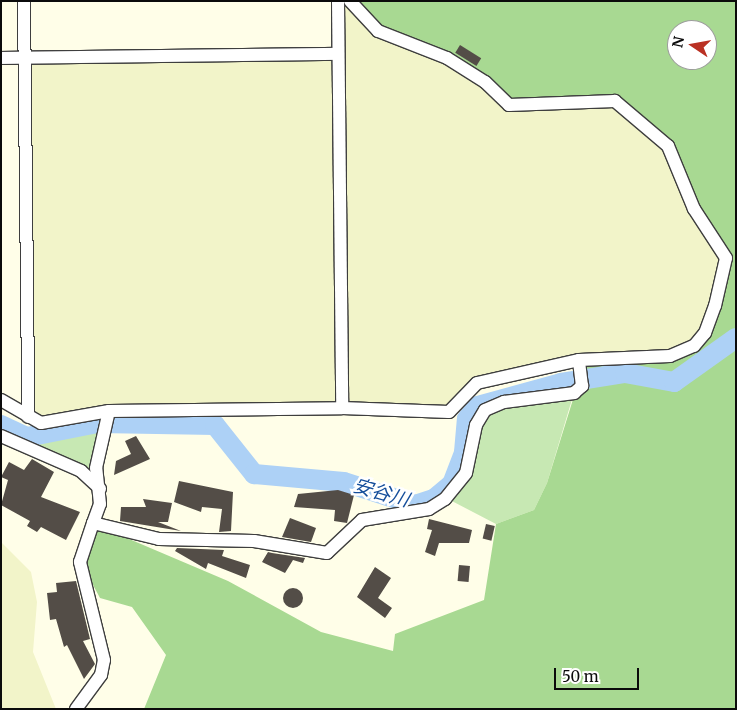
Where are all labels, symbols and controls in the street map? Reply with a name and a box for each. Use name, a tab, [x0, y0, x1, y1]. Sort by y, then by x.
north arrow	[667, 20, 717, 70]
text: N	[668, 35, 688, 49]
water label: 安谷川	[350, 474, 412, 512]
scale bar	[557, 658, 642, 690]
text: 50 m	[562, 667, 599, 686]

